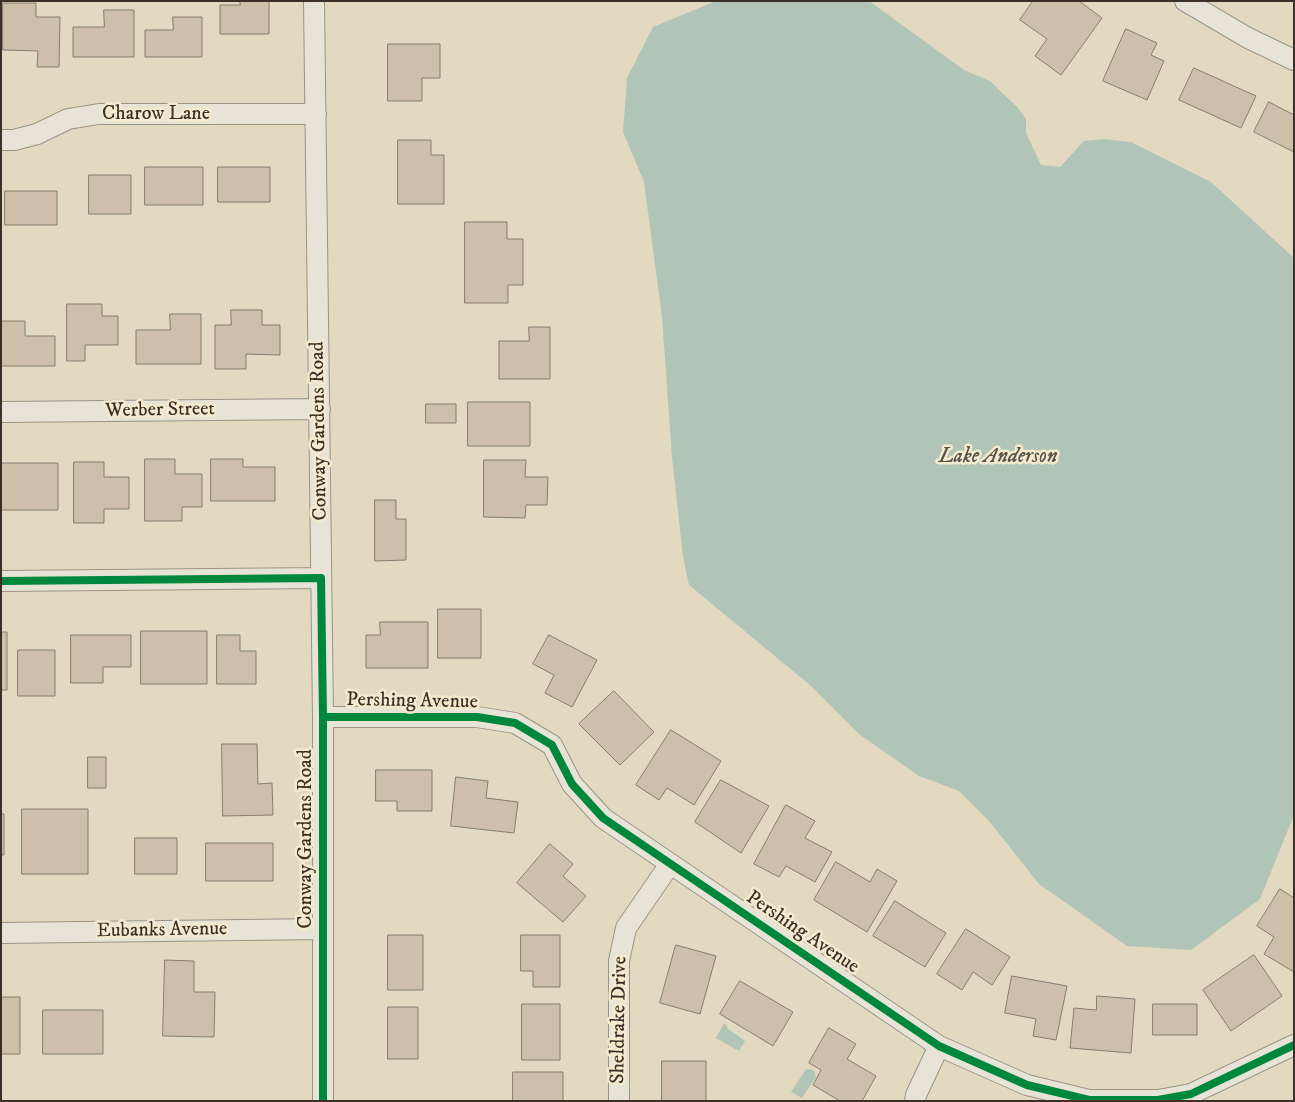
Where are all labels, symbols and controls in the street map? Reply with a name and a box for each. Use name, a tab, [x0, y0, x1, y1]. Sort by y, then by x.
street label: Charow Lane	[102, 103, 210, 127]
street label: Conway Gardens Road	[306, 341, 334, 521]
street label: Werber Street	[105, 398, 215, 424]
water label: Lake Anderson	[939, 445, 1057, 471]
street label: Pershing Avenue	[346, 689, 478, 715]
street label: Conway Gardens Road	[295, 749, 319, 929]
street label: Pershing Avenue	[741, 886, 863, 980]
street label: Eubanks Avenue	[96, 918, 228, 944]
street label: Sheldrake Drive	[607, 956, 633, 1084]

